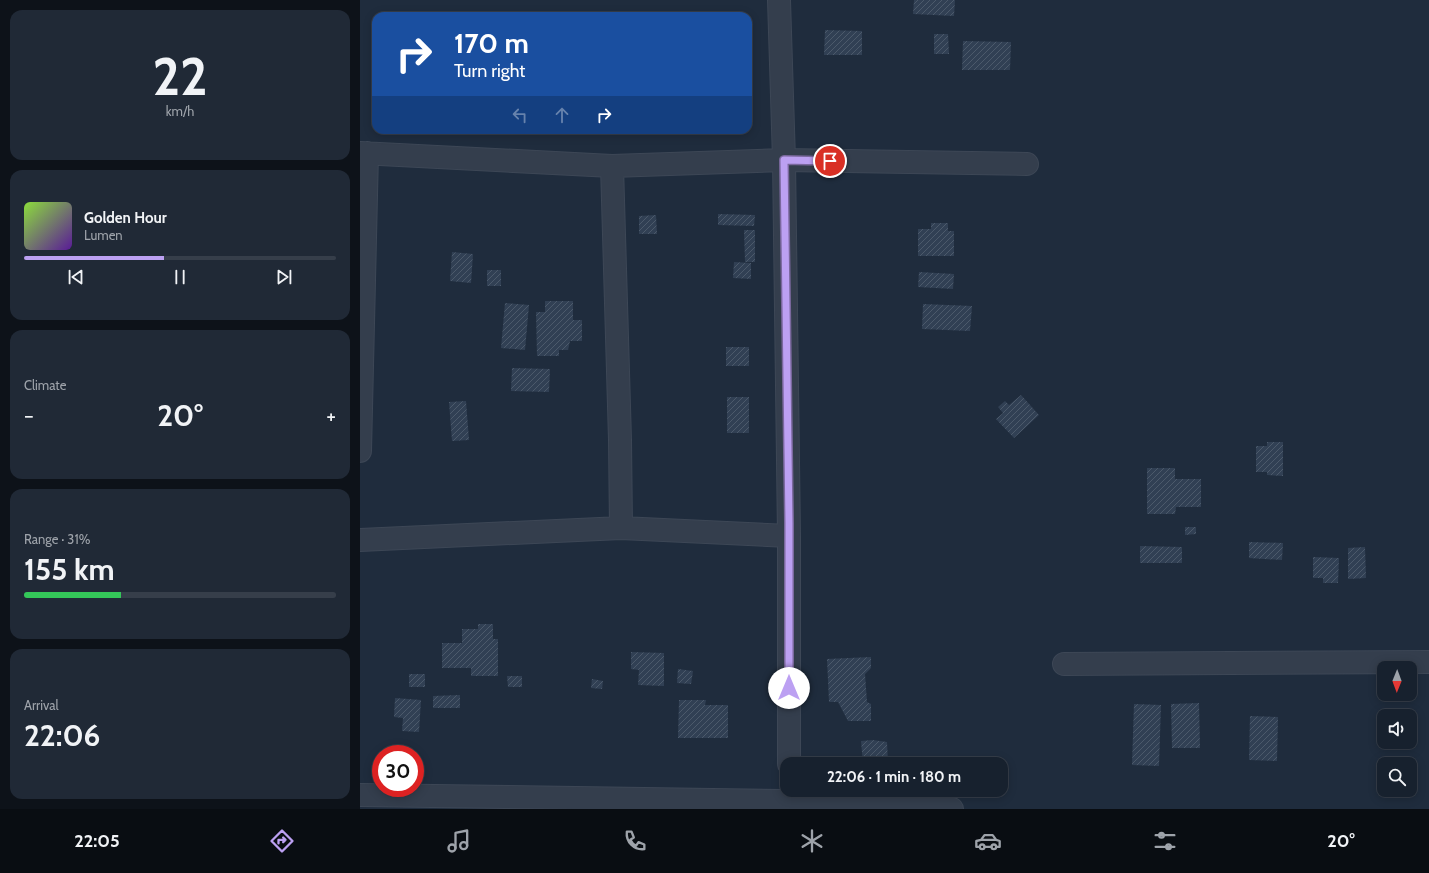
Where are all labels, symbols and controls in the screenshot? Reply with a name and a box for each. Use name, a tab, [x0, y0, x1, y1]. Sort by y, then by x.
text: 170 m	[454, 26, 529, 60]
icon: right	[388, 28, 440, 80]
text: 22	[152, 45, 208, 108]
text: Turn right	[454, 60, 525, 82]
text: km/h	[166, 103, 194, 119]
icon: left	[509, 104, 531, 126]
icon: ahead	[551, 104, 573, 126]
icon: right	[593, 104, 615, 126]
pin	[813, 144, 847, 178]
icon: arrive	[819, 150, 841, 172]
text: Golden Hour	[84, 209, 167, 227]
text: Lumen	[84, 227, 123, 243]
icon: previous	[65, 266, 87, 288]
icon: pause	[169, 266, 191, 288]
icon: next	[273, 266, 295, 288]
text: Climate	[24, 377, 66, 393]
text: 20°	[157, 397, 203, 434]
text: −	[24, 402, 34, 429]
text: +	[326, 402, 336, 429]
text: Range · 31%	[24, 531, 90, 547]
text: 155 km	[24, 551, 115, 588]
north arrow	[1377, 661, 1417, 701]
map controls	[1377, 661, 1417, 797]
position arrow	[768, 667, 810, 709]
text: Arrival	[24, 697, 59, 713]
button: sound	[1377, 709, 1417, 749]
text: 22:06	[24, 717, 100, 754]
speed limit sign: 30	[372, 745, 424, 797]
button: search	[1377, 757, 1417, 797]
text: 22:06 · 1 min · 180 m	[827, 768, 961, 786]
icon: directions	[268, 827, 296, 855]
icon: music	[445, 827, 473, 855]
icon: phone	[621, 827, 649, 855]
icon: climate	[798, 827, 826, 855]
icon: car	[974, 827, 1002, 855]
icon: filters	[1151, 827, 1179, 855]
text: 22:05	[74, 830, 120, 852]
text: 20°	[1327, 830, 1355, 852]

